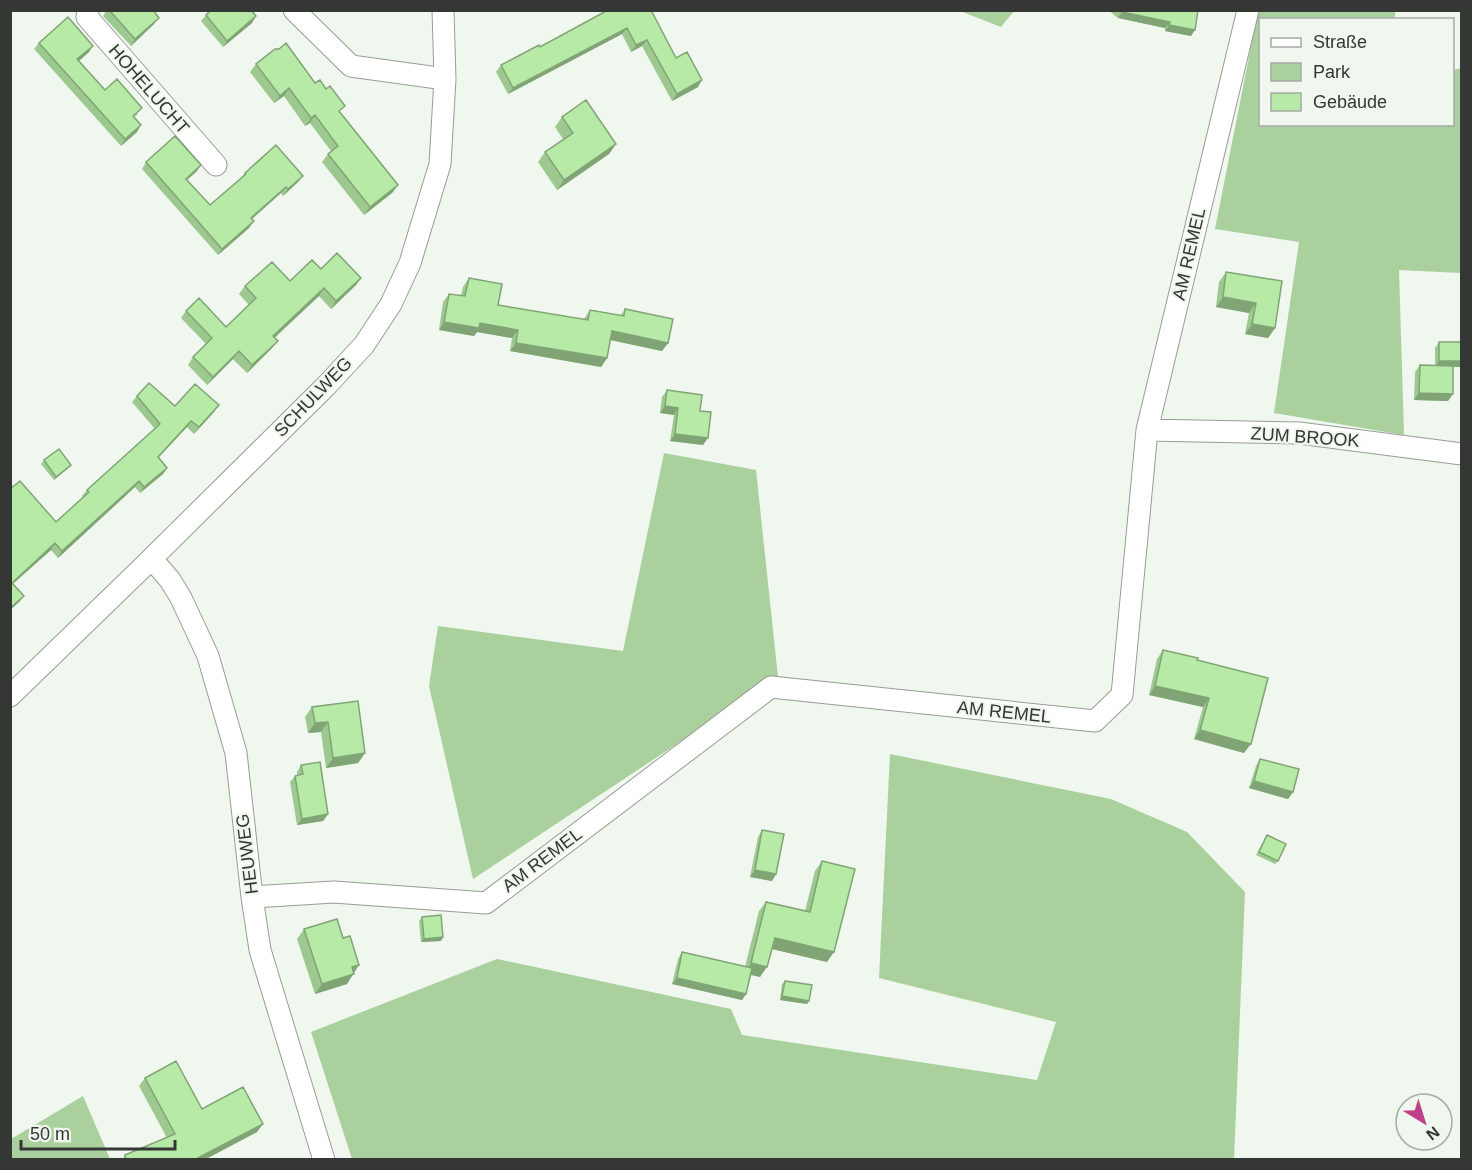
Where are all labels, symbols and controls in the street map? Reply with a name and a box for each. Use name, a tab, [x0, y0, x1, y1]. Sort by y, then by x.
legend	[1259, 18, 1454, 126]
text: Straße	[1313, 32, 1367, 52]
street label: HOHELUCHT	[105, 40, 193, 138]
text: Park	[1313, 62, 1351, 82]
text: Gebäude	[1313, 92, 1387, 112]
street label: AM REMEL	[1169, 206, 1209, 302]
street label: SCHULWEG	[270, 353, 356, 441]
street label: ZUM BROOK	[1250, 423, 1360, 451]
street label: AM REMEL	[956, 697, 1052, 727]
street label: HEUWEG	[232, 813, 262, 895]
street label: AM REMEL	[498, 824, 586, 896]
north arrow	[1394, 1092, 1454, 1152]
scale bar	[21, 1113, 176, 1151]
text: N	[1423, 1123, 1443, 1144]
text: 50 m	[30, 1124, 70, 1144]

